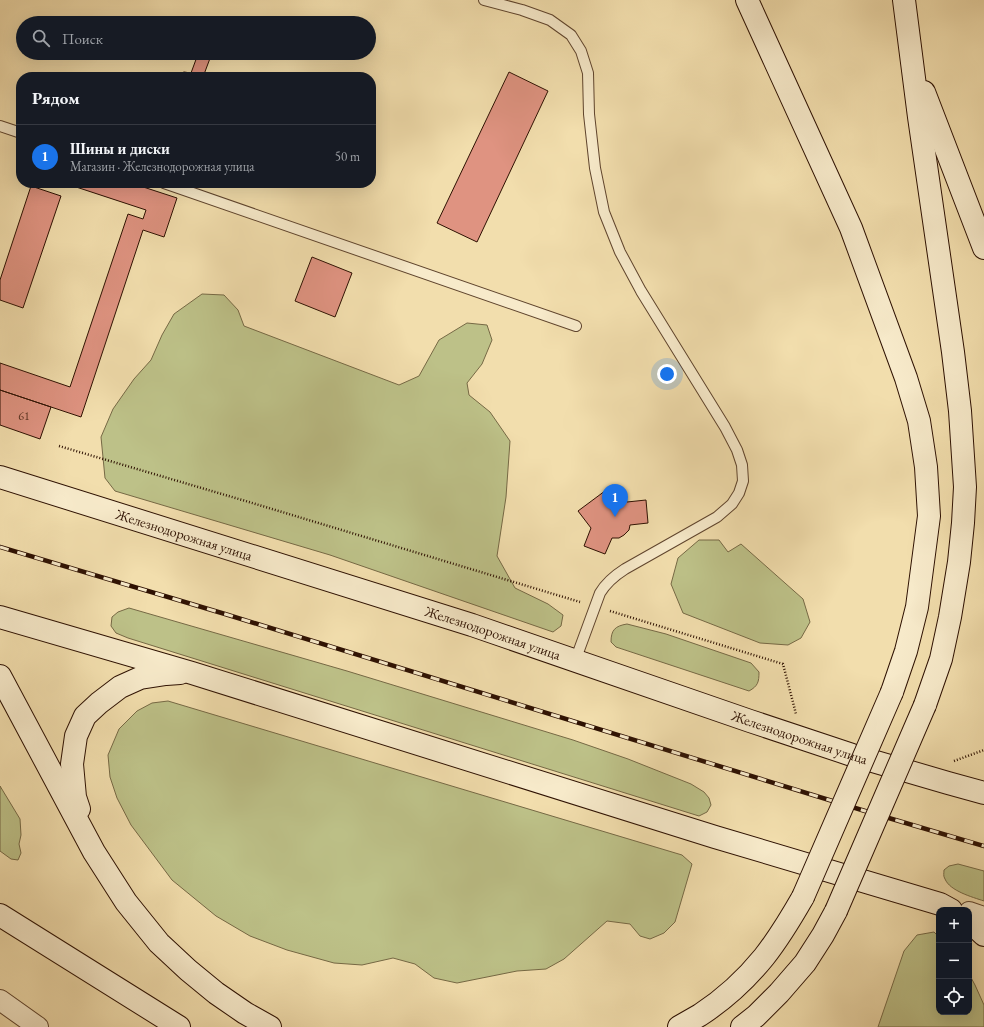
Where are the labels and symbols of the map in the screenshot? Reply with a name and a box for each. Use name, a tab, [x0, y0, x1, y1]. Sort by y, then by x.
your location	[657, 364, 677, 384]
house number: 61	[18, 408, 30, 424]
pin: 1	[602, 484, 628, 517]
street label: Железнодорожная улица	[113, 505, 255, 565]
street label: Железнодорожная улица	[422, 602, 564, 664]
street label: Железнодорожная улица	[728, 706, 870, 768]

